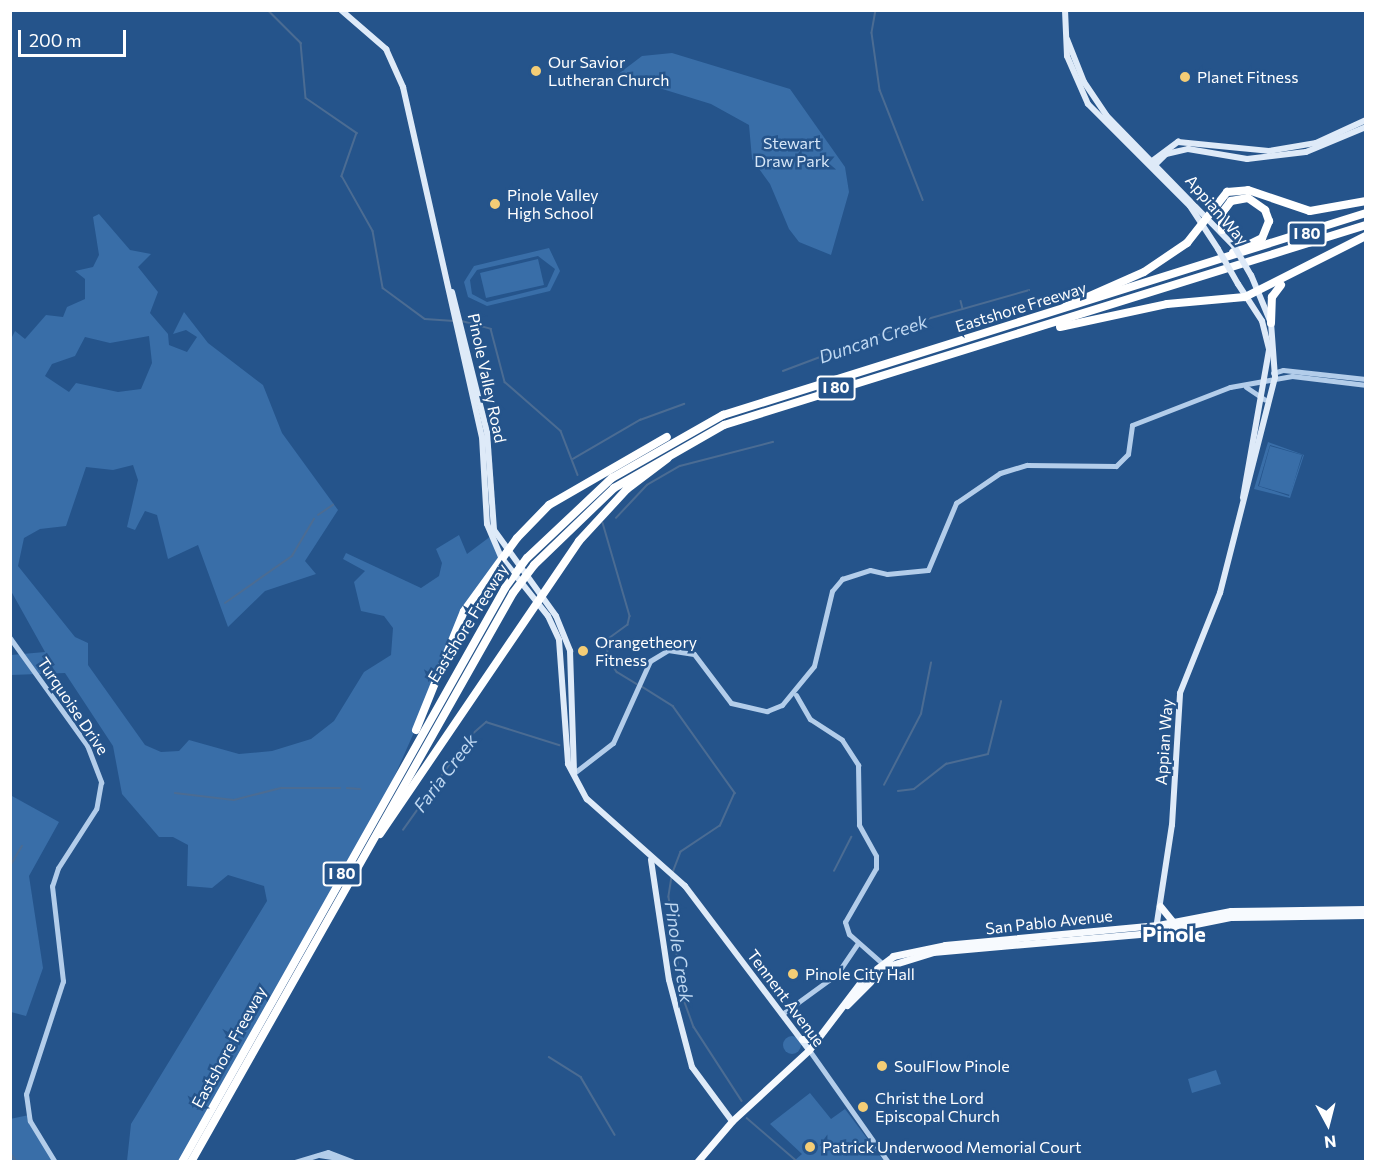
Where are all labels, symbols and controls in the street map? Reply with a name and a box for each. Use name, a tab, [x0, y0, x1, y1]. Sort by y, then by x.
scale bar	[21, 18, 129, 56]
text: 200 m	[29, 29, 82, 51]
place label: Our Savior Lutheran Church	[548, 52, 669, 90]
marker: Our Savior Lutheran Church	[529, 64, 543, 78]
place label: Planet Fitness	[1197, 67, 1299, 87]
marker: Planet Fitness	[1178, 70, 1192, 84]
park label: Stewart Draw Park	[754, 133, 830, 171]
street label: Appian Way	[1181, 171, 1253, 249]
place label: Pinole Valley High School	[507, 185, 599, 223]
marker: Pinole Valley High School	[488, 197, 502, 211]
road number: I 80	[1288, 222, 1326, 246]
street label: Eastshore Freeway	[953, 278, 1089, 336]
water label: Duncan Creek	[816, 310, 930, 368]
street label: Pinole Valley Road	[464, 311, 510, 445]
road number: I 80	[816, 376, 856, 400]
street label: Eastshore Freeway	[424, 560, 512, 686]
place label: Orangetheory Fitness	[595, 632, 697, 670]
marker: Orangetheory Fitness	[576, 644, 590, 658]
street label: Turquoise Drive	[33, 654, 113, 758]
street label: Appian Way	[1151, 698, 1177, 786]
water label: Faria Creek	[409, 730, 481, 816]
road number: I 80	[322, 862, 362, 886]
water label: Pinole Creek	[660, 900, 698, 1004]
street label: San Pablo Avenue	[984, 906, 1114, 938]
district label: Pinole	[1142, 921, 1206, 947]
street label: Tennent Avenue	[743, 946, 829, 1050]
place label: Pinole City Hall	[805, 964, 915, 984]
marker: Pinole City Hall	[786, 967, 800, 981]
street label: Eastshore Freeway	[188, 983, 270, 1111]
place label: SoulFlow Pinole	[894, 1056, 1010, 1076]
marker: SoulFlow Pinole	[875, 1059, 889, 1073]
place label: Christ the Lord Episcopal Church	[875, 1088, 1000, 1126]
north arrow	[1298, 1094, 1358, 1154]
marker: Christ the Lord Episcopal Church	[856, 1100, 870, 1114]
text: N	[1323, 1132, 1337, 1153]
place label: Patrick Underwood Memorial Court	[822, 1137, 1082, 1157]
marker: Patrick Underwood Memorial Court	[803, 1140, 817, 1154]

